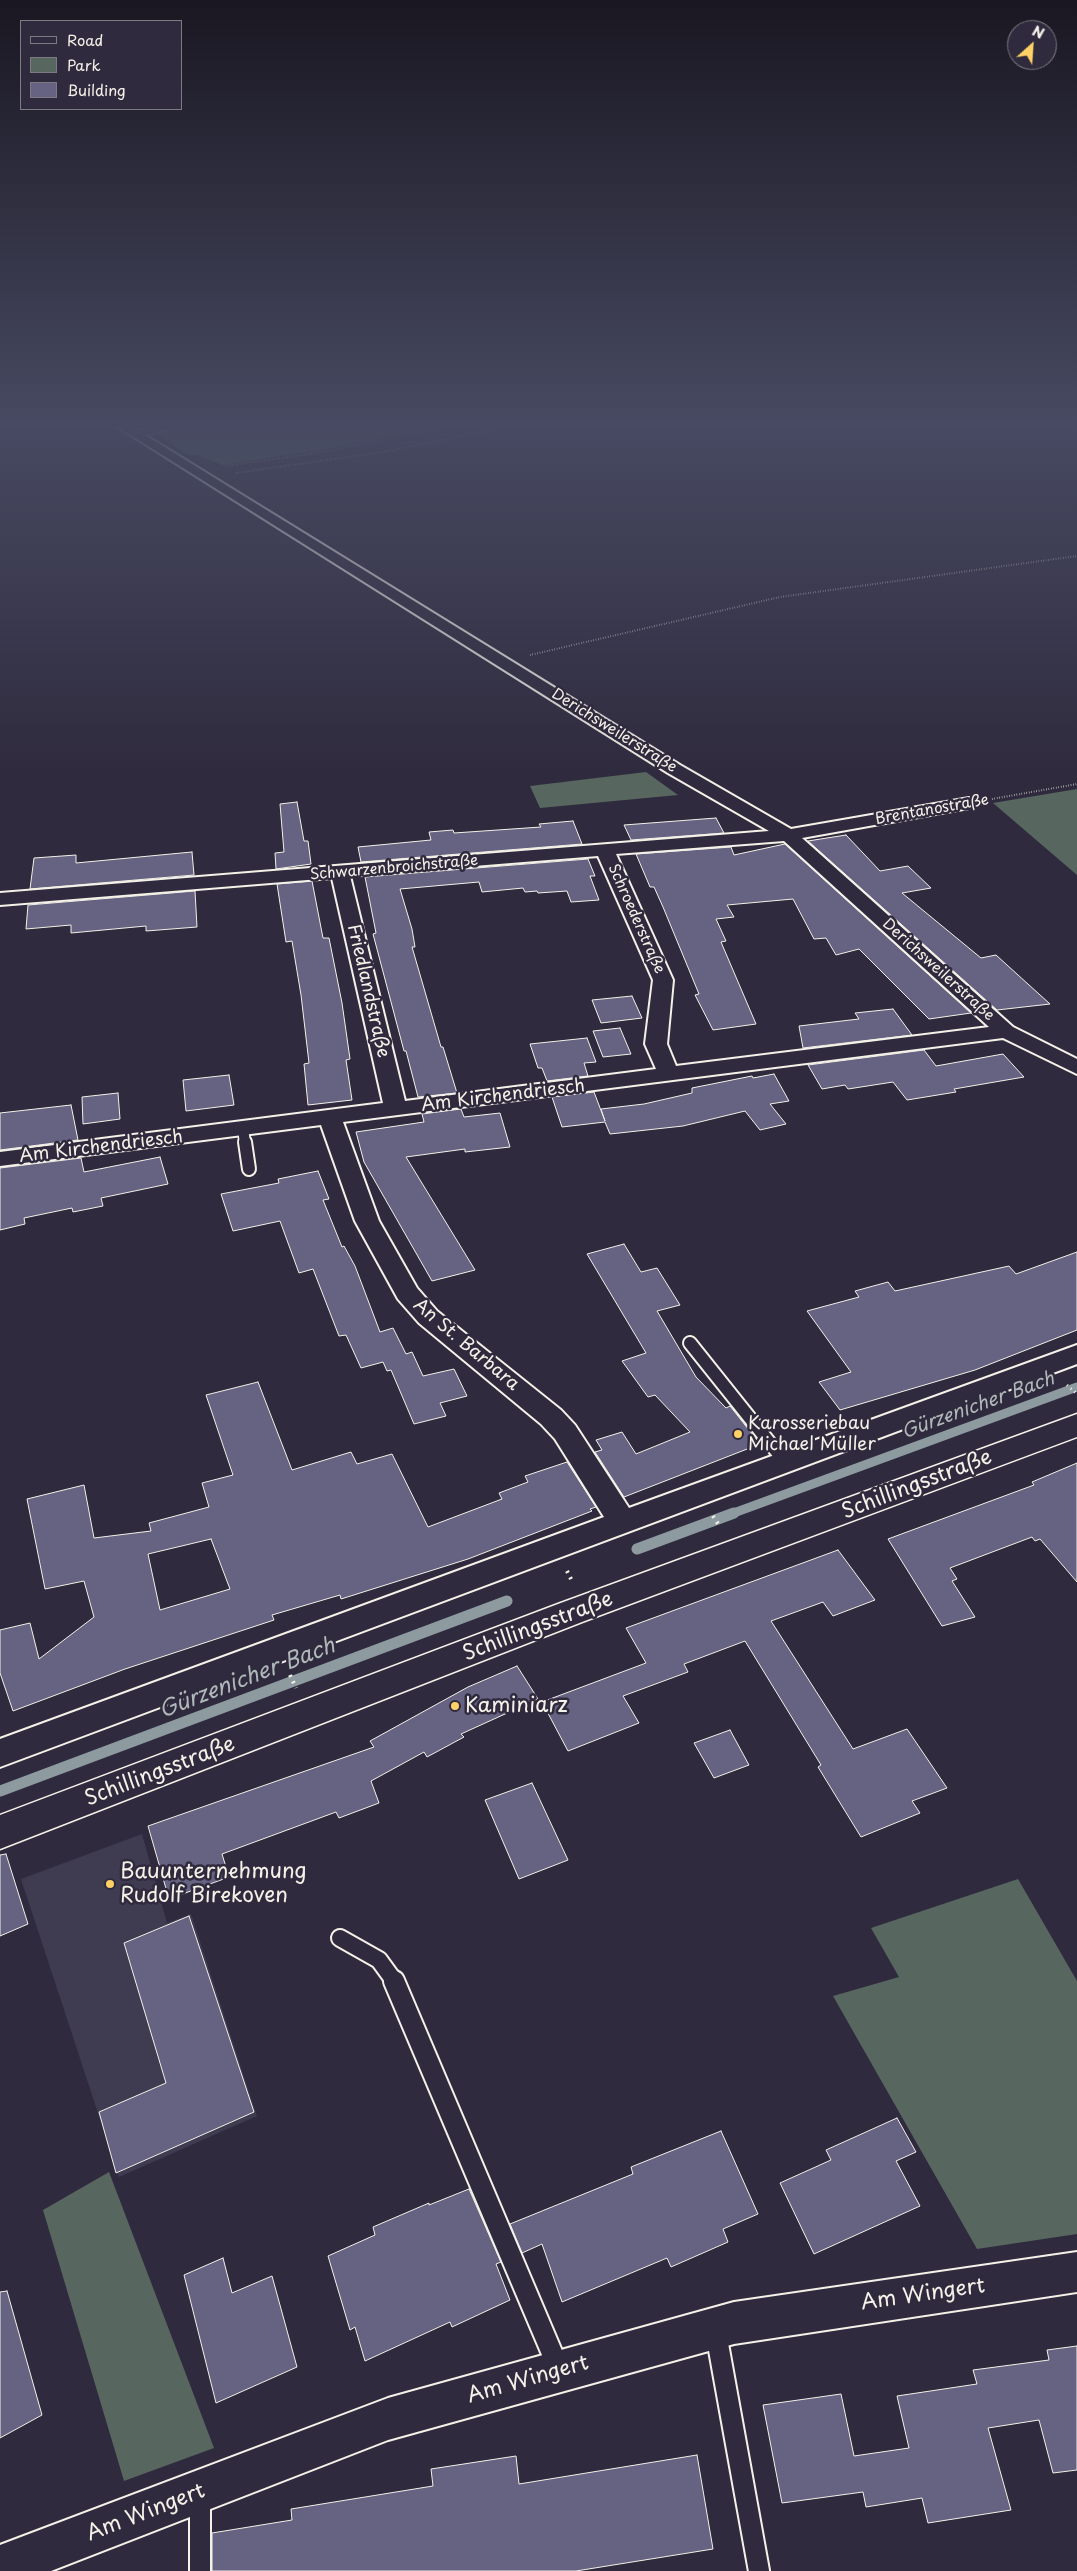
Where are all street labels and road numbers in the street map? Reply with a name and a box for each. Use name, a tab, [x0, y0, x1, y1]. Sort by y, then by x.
street label: Derichsweilerstraße	[548, 685, 680, 777]
street label: Brentanostraße	[874, 791, 990, 829]
street label: Schwarzenbroichstraße	[309, 852, 479, 884]
street label: Schroederstraße	[604, 861, 668, 977]
street label: Derichsweilerstraße	[878, 915, 998, 1025]
street label: Friedlandstraße	[342, 922, 394, 1060]
street label: Am Kirchendriesch	[420, 1075, 586, 1117]
street label: Am Kirchendriesch	[18, 1126, 184, 1168]
street label: An St. Barbara	[409, 1295, 523, 1395]
street label: Schillingsstraße	[838, 1445, 996, 1525]
street label: Schillingsstraße	[459, 1587, 617, 1667]
street label: Schillingsstraße	[81, 1732, 239, 1812]
street label: Am Wingert	[859, 2274, 987, 2316]
street label: Am Wingert	[464, 2351, 592, 2409]
street label: Am Wingert	[83, 2479, 209, 2547]

